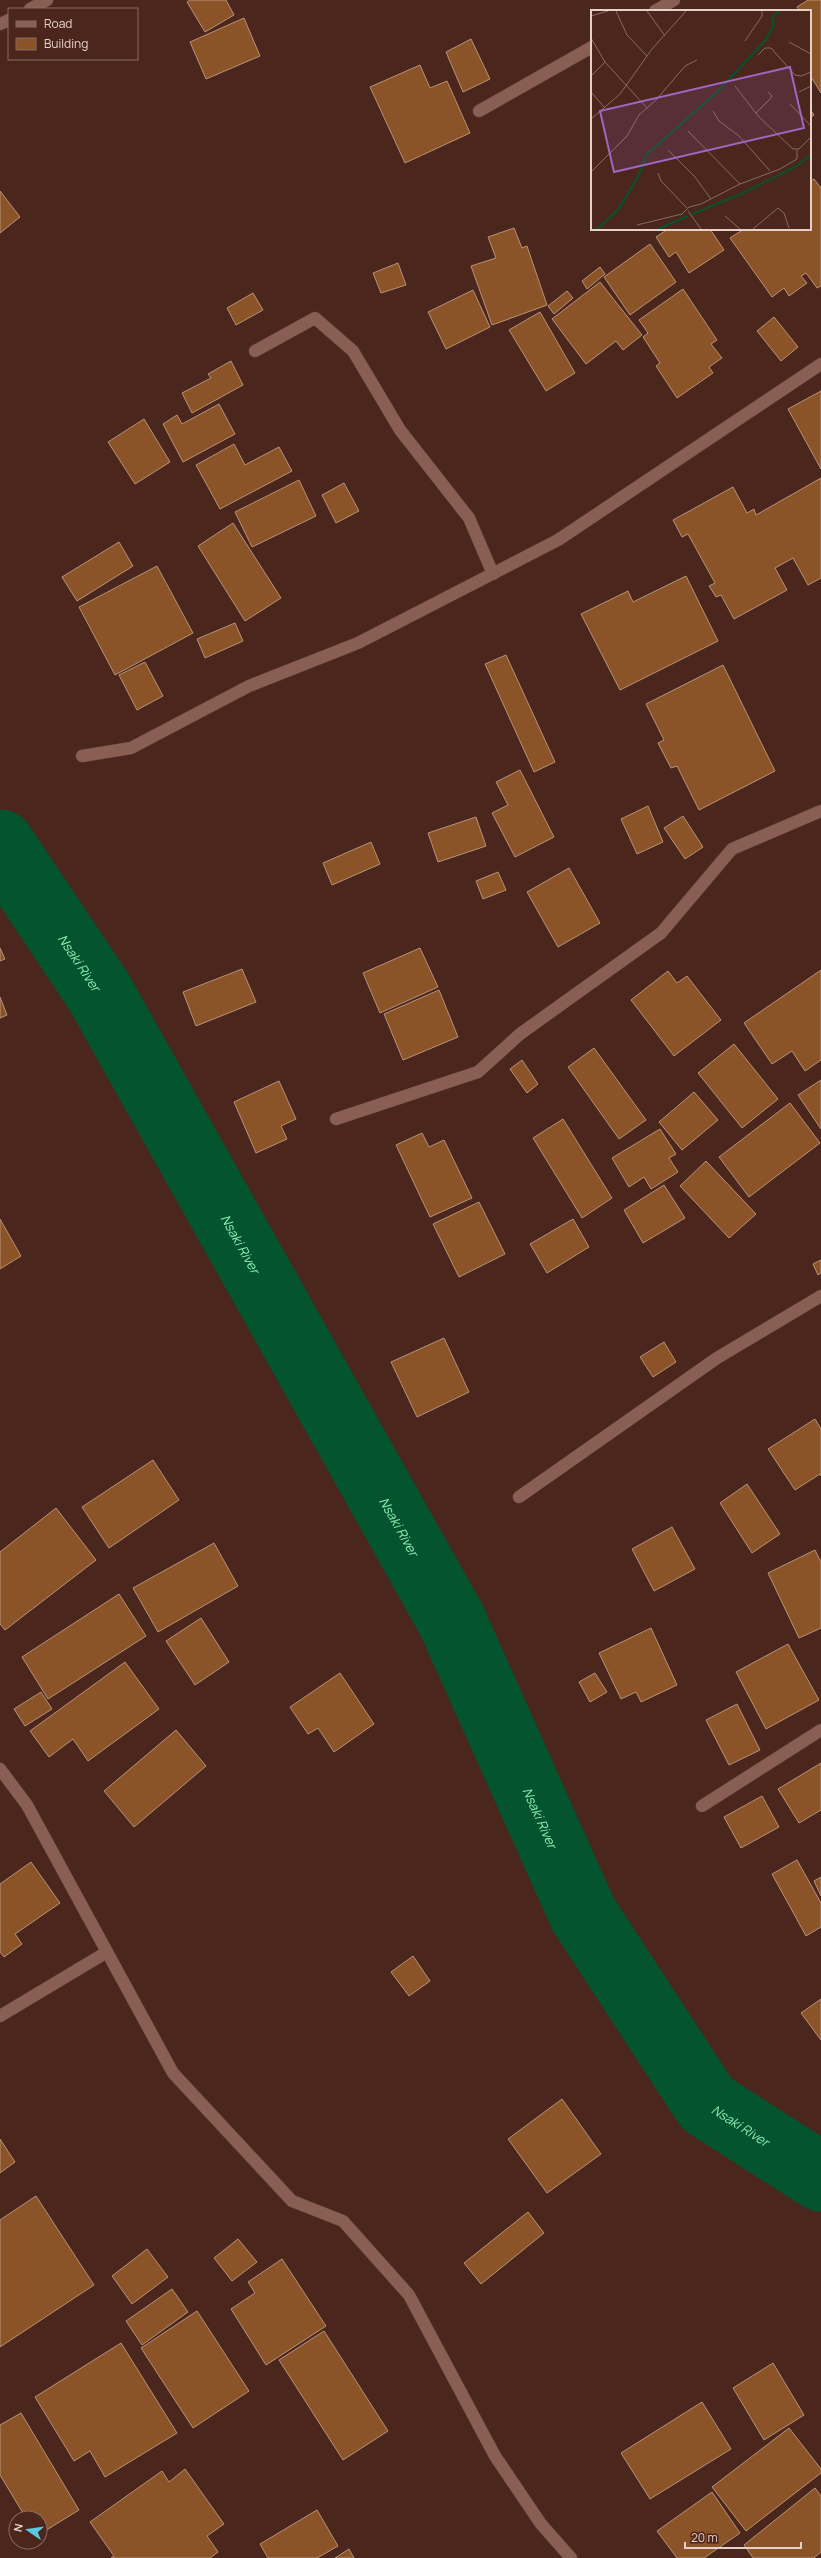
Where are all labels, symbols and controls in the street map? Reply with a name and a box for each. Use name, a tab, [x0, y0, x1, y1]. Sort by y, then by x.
legend	[8, 8, 138, 60]
inset map	[591, 10, 811, 230]
text: Road	[44, 15, 72, 32]
text: Building	[44, 35, 88, 52]
water label: Nsaki River	[54, 931, 106, 997]
water label: Nsaki River	[217, 1211, 265, 1279]
water label: Nsaki River	[375, 1494, 424, 1561]
water label: Nsaki River	[519, 1785, 562, 1853]
water label: Nsaki River	[708, 2100, 775, 2152]
north arrow	[8, 2510, 48, 2550]
text: N	[10, 2522, 26, 2533]
scale bar	[685, 2524, 801, 2550]
text: 20 m	[691, 2529, 718, 2546]

